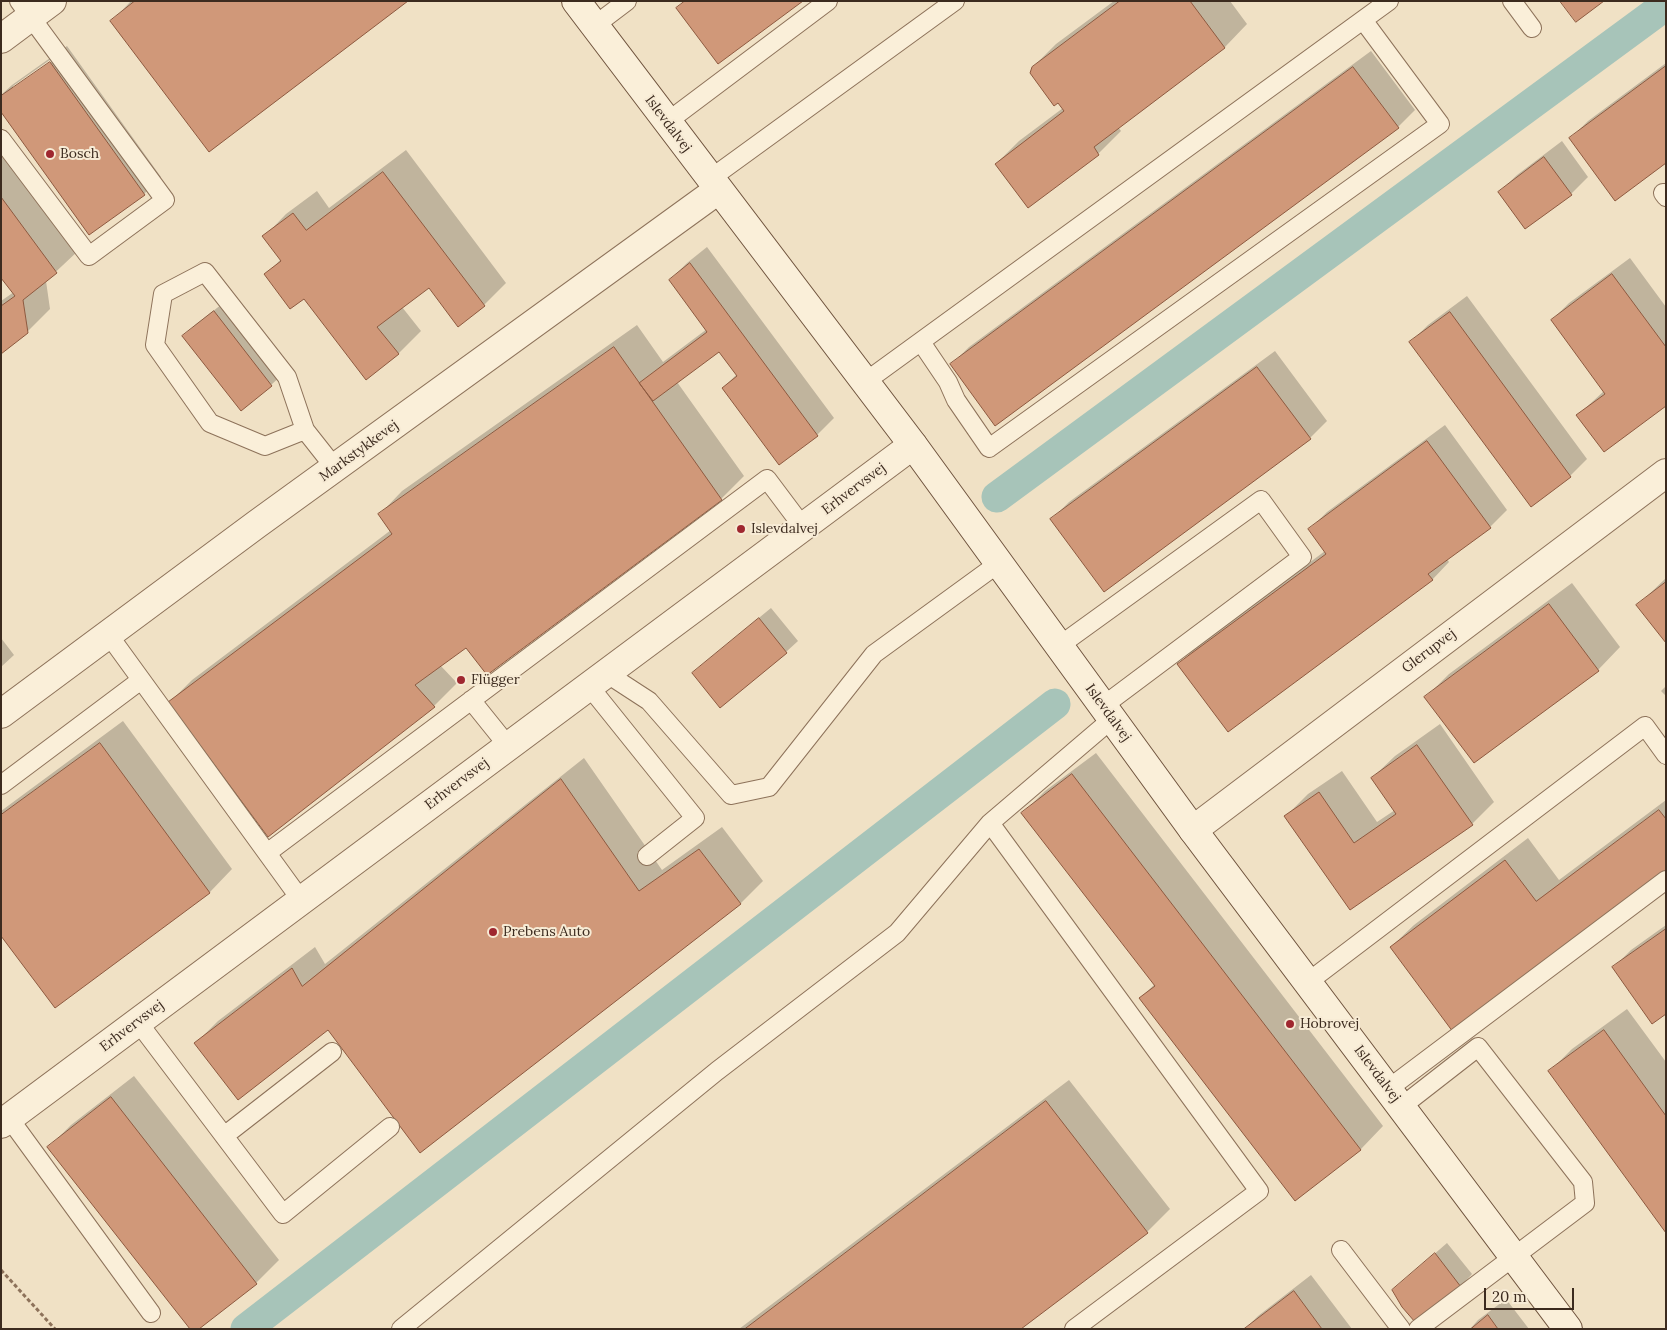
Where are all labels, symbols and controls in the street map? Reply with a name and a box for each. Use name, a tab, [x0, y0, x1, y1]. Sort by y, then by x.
street label: Islevdalvej	[641, 92, 695, 156]
place label: Bosch	[60, 146, 99, 162]
marker: Bosch	[44, 148, 56, 160]
street label: Markstykkevej	[316, 417, 402, 485]
street label: Erhvervsvej	[819, 460, 889, 518]
place label: Islevdalvej	[751, 521, 818, 537]
marker: Islevdalvej	[735, 523, 747, 535]
street label: Glerupvej	[1399, 625, 1459, 677]
place label: Flügger	[471, 672, 520, 688]
marker: Flügger	[455, 674, 467, 686]
street label: Islevdalvej	[1082, 681, 1134, 745]
street label: Erhvervsvej	[422, 755, 492, 813]
place label: Prebens Auto	[503, 924, 590, 940]
marker: Prebens Auto	[487, 926, 499, 938]
street label: Erhvervsvej	[97, 997, 167, 1055]
place label: Hobrovej	[1300, 1016, 1359, 1032]
marker: Hobrovej	[1284, 1018, 1296, 1030]
street label: Islevdalvej	[1350, 1042, 1404, 1106]
scale bar	[1487, 1278, 1577, 1310]
text: 20 m	[1492, 1287, 1527, 1306]

